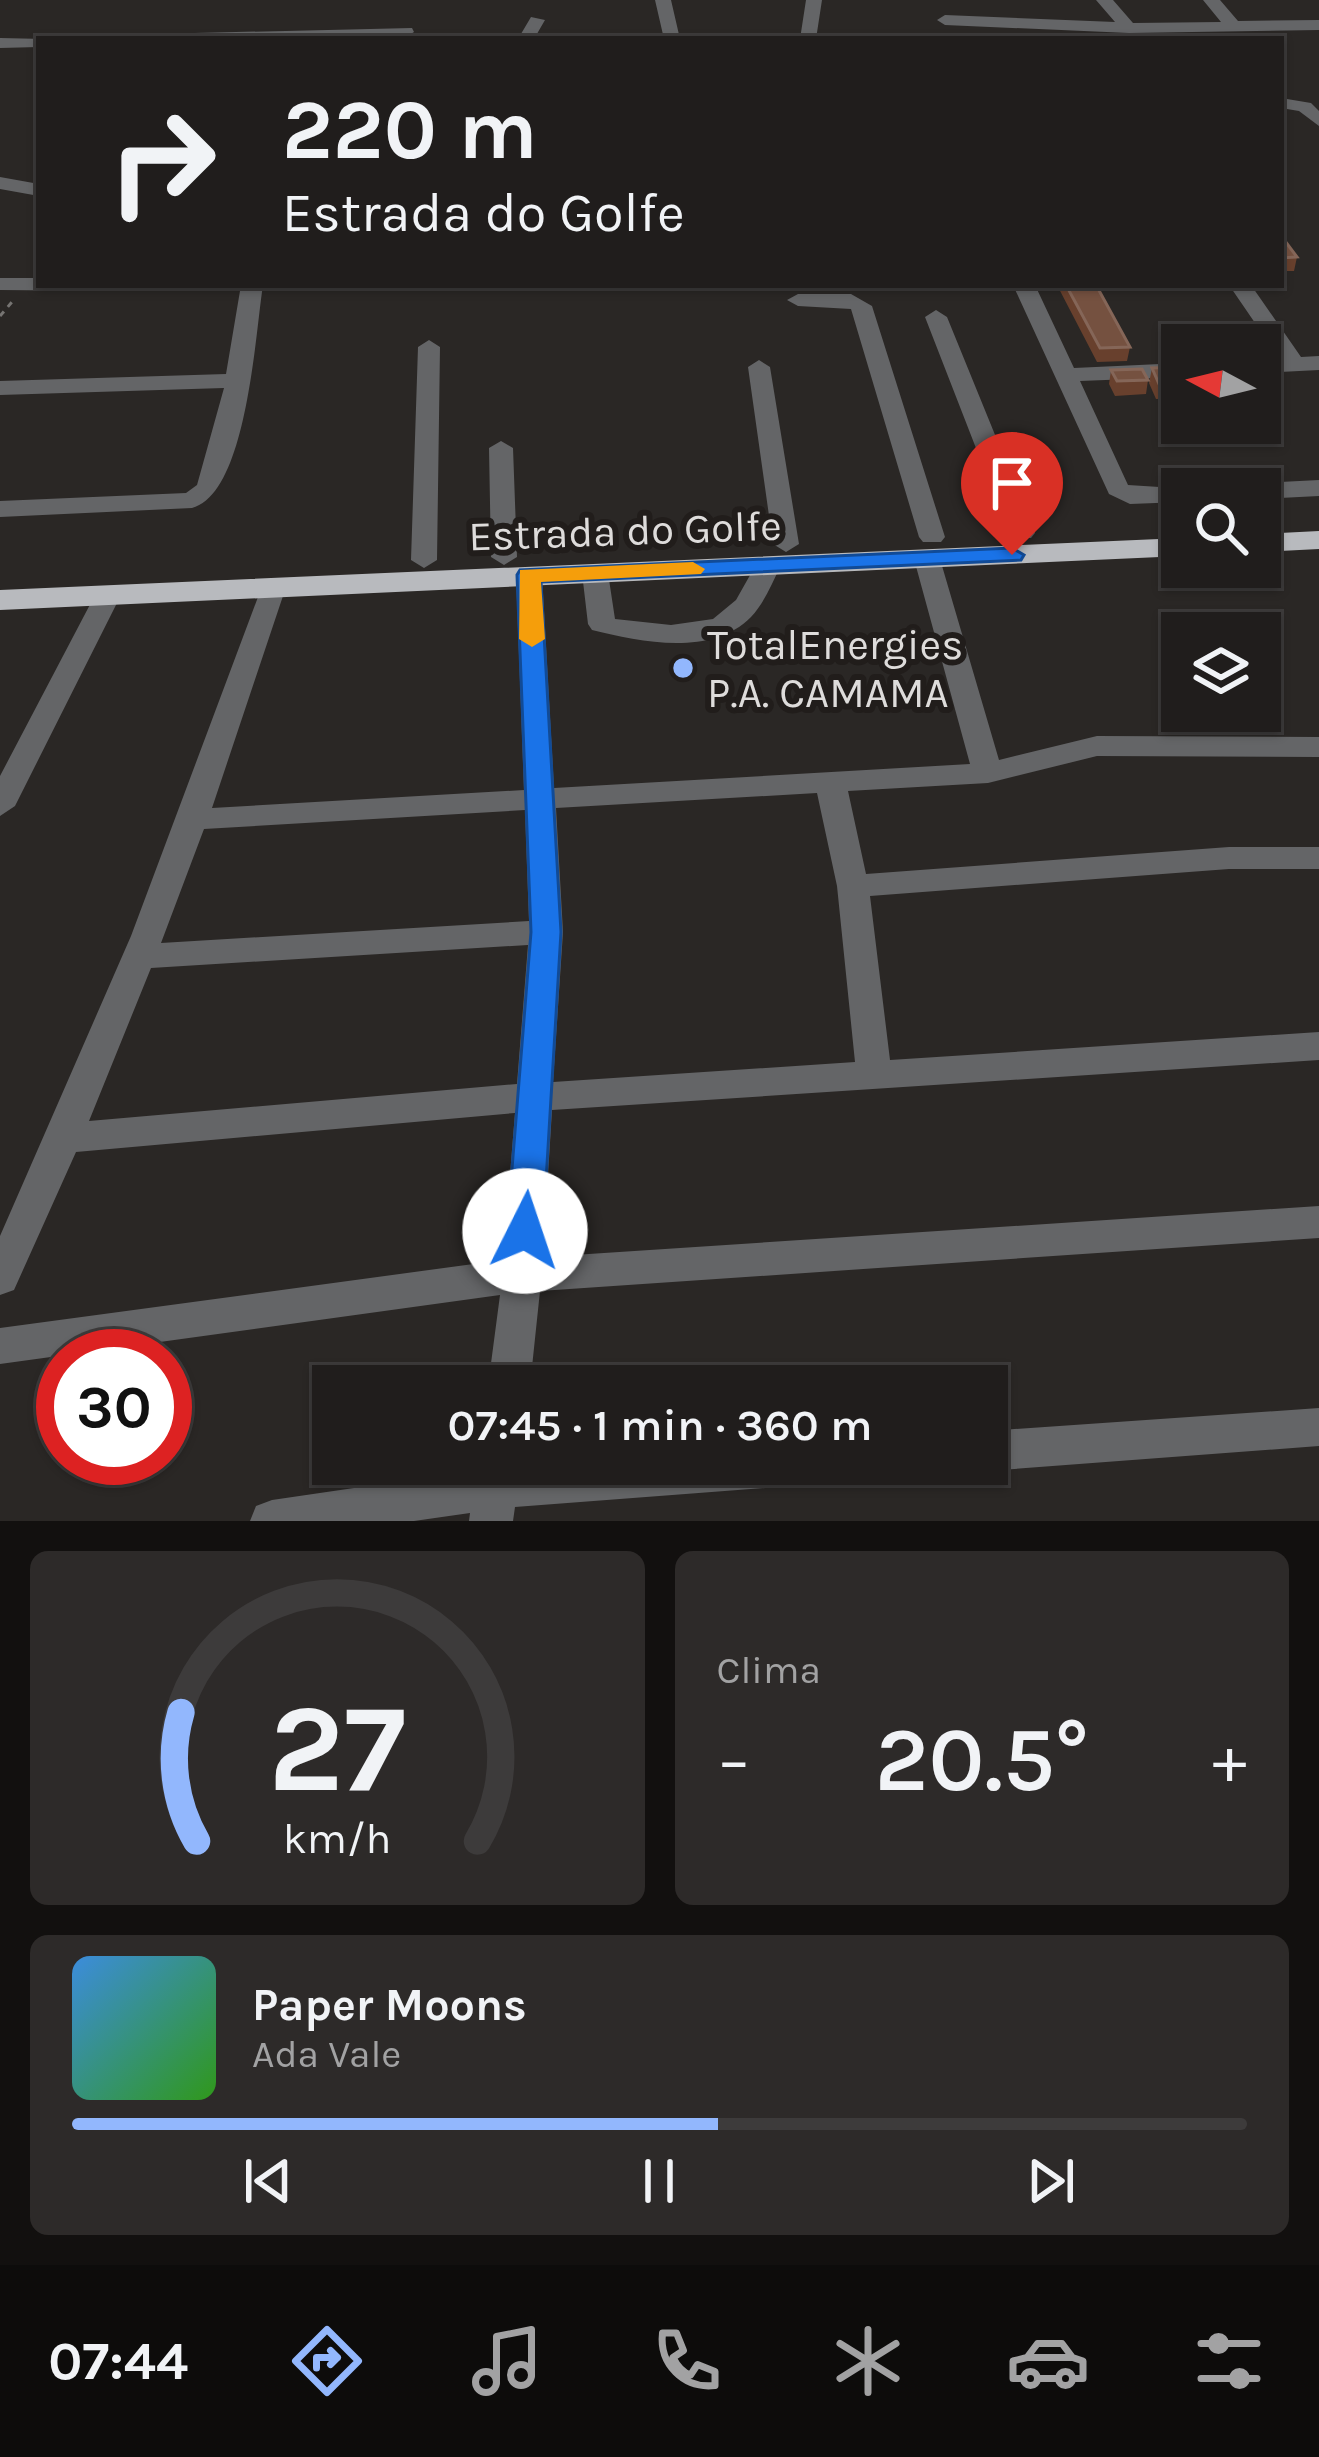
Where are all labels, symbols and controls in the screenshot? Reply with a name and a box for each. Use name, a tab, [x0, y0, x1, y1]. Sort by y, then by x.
text: 220 m	[282, 81, 538, 179]
icon: right	[84, 84, 240, 240]
text: Estrada do Golfe	[282, 181, 685, 245]
north arrow	[1161, 324, 1281, 444]
map controls	[1161, 324, 1281, 732]
pin	[961, 432, 1063, 555]
icon: arrive	[979, 450, 1045, 516]
button: search	[1161, 468, 1281, 588]
street label: Estrada do Golfe	[468, 501, 782, 561]
button: layers	[1161, 612, 1281, 732]
place label: TotalEnergies P.A. CAMAMA	[707, 620, 963, 718]
marker: TotalEnergies P.A. CAMAMA	[670, 655, 696, 681]
position arrow	[462, 1168, 588, 1294]
speed limit sign: 30	[36, 1329, 192, 1485]
text: 07:45 · 1 min · 360 m	[447, 1399, 873, 1451]
text: Clima	[717, 1647, 821, 1693]
text: 27	[268, 1676, 406, 1821]
text: 20.5°	[875, 1707, 1089, 1813]
text: −	[717, 1721, 751, 1799]
text: +	[1212, 1721, 1247, 1799]
text: km/h	[283, 1814, 392, 1864]
text: Paper Moons	[252, 1979, 527, 2031]
text: Ada Vale	[252, 2031, 401, 2077]
icon: previous	[235, 2148, 301, 2214]
icon: pause	[626, 2148, 692, 2214]
icon: next	[1018, 2148, 1084, 2214]
icon: directions	[285, 2319, 369, 2403]
icon: music	[465, 2319, 549, 2403]
icon: phone	[645, 2319, 729, 2403]
icon: climate	[826, 2319, 910, 2403]
icon: car	[1006, 2319, 1090, 2403]
icon: filters	[1187, 2319, 1271, 2403]
text: 07:44	[48, 2329, 188, 2393]

